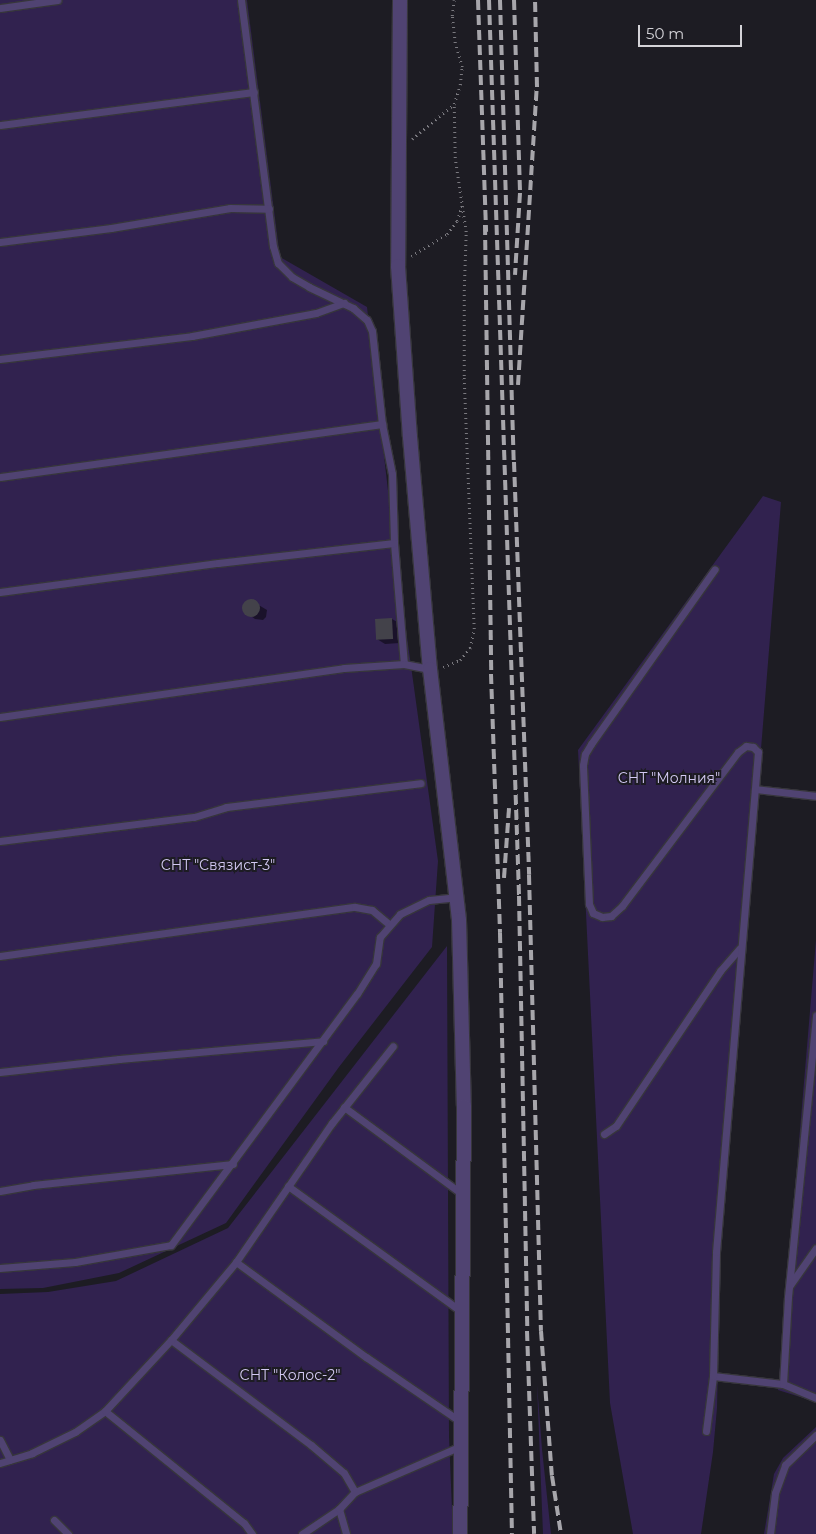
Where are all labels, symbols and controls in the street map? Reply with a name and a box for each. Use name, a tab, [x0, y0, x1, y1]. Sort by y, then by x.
scale bar	[641, 15, 745, 47]
text: 50 m	[646, 24, 684, 43]
park label: СНТ "Молния"	[618, 770, 720, 786]
park label: СНТ "Связист-3"	[161, 857, 275, 873]
park label: СНТ "Колос-2"	[240, 1367, 340, 1383]

